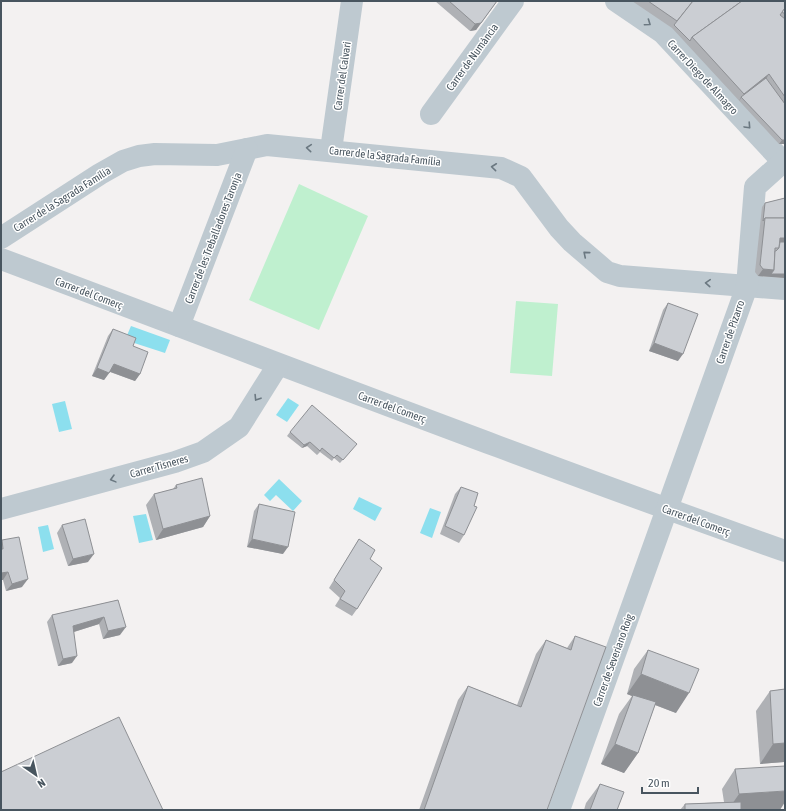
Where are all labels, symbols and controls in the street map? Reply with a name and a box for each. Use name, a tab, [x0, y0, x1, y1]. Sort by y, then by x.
one-way arrow	[644, 18, 651, 25]
street label: Carrer de Numància	[444, 21, 500, 93]
street label: Carrer Diego de Almagro	[665, 37, 741, 117]
street label: Carrer del Calvari	[331, 41, 353, 111]
one-way arrow	[744, 122, 751, 129]
one-way arrow	[306, 144, 312, 153]
street label: Carrer de la Sagrada Família	[329, 144, 441, 168]
one-way arrow	[491, 163, 497, 172]
street label: Carrer de la Sagrada Família	[11, 164, 113, 234]
street label: Carrer de les Treballadores Taronja	[182, 171, 244, 305]
one-way arrow	[583, 251, 590, 258]
street label: Carrer del Comerç	[54, 275, 125, 312]
one-way arrow	[705, 279, 711, 288]
street label: Carrer de Pizarro	[714, 299, 746, 365]
street label: Carrer del Comerç	[356, 389, 428, 425]
one-way arrow	[254, 394, 262, 401]
street label: Carrer Tisneres	[129, 452, 189, 480]
one-way arrow	[110, 474, 117, 483]
street label: Carrer del Comerç	[660, 502, 732, 538]
street label: Carrer de Severiano Roig	[591, 612, 635, 708]
north arrow	[16, 755, 56, 795]
scale bar	[642, 769, 698, 795]
text: N	[36, 776, 48, 790]
text: 20 m	[648, 776, 670, 790]

